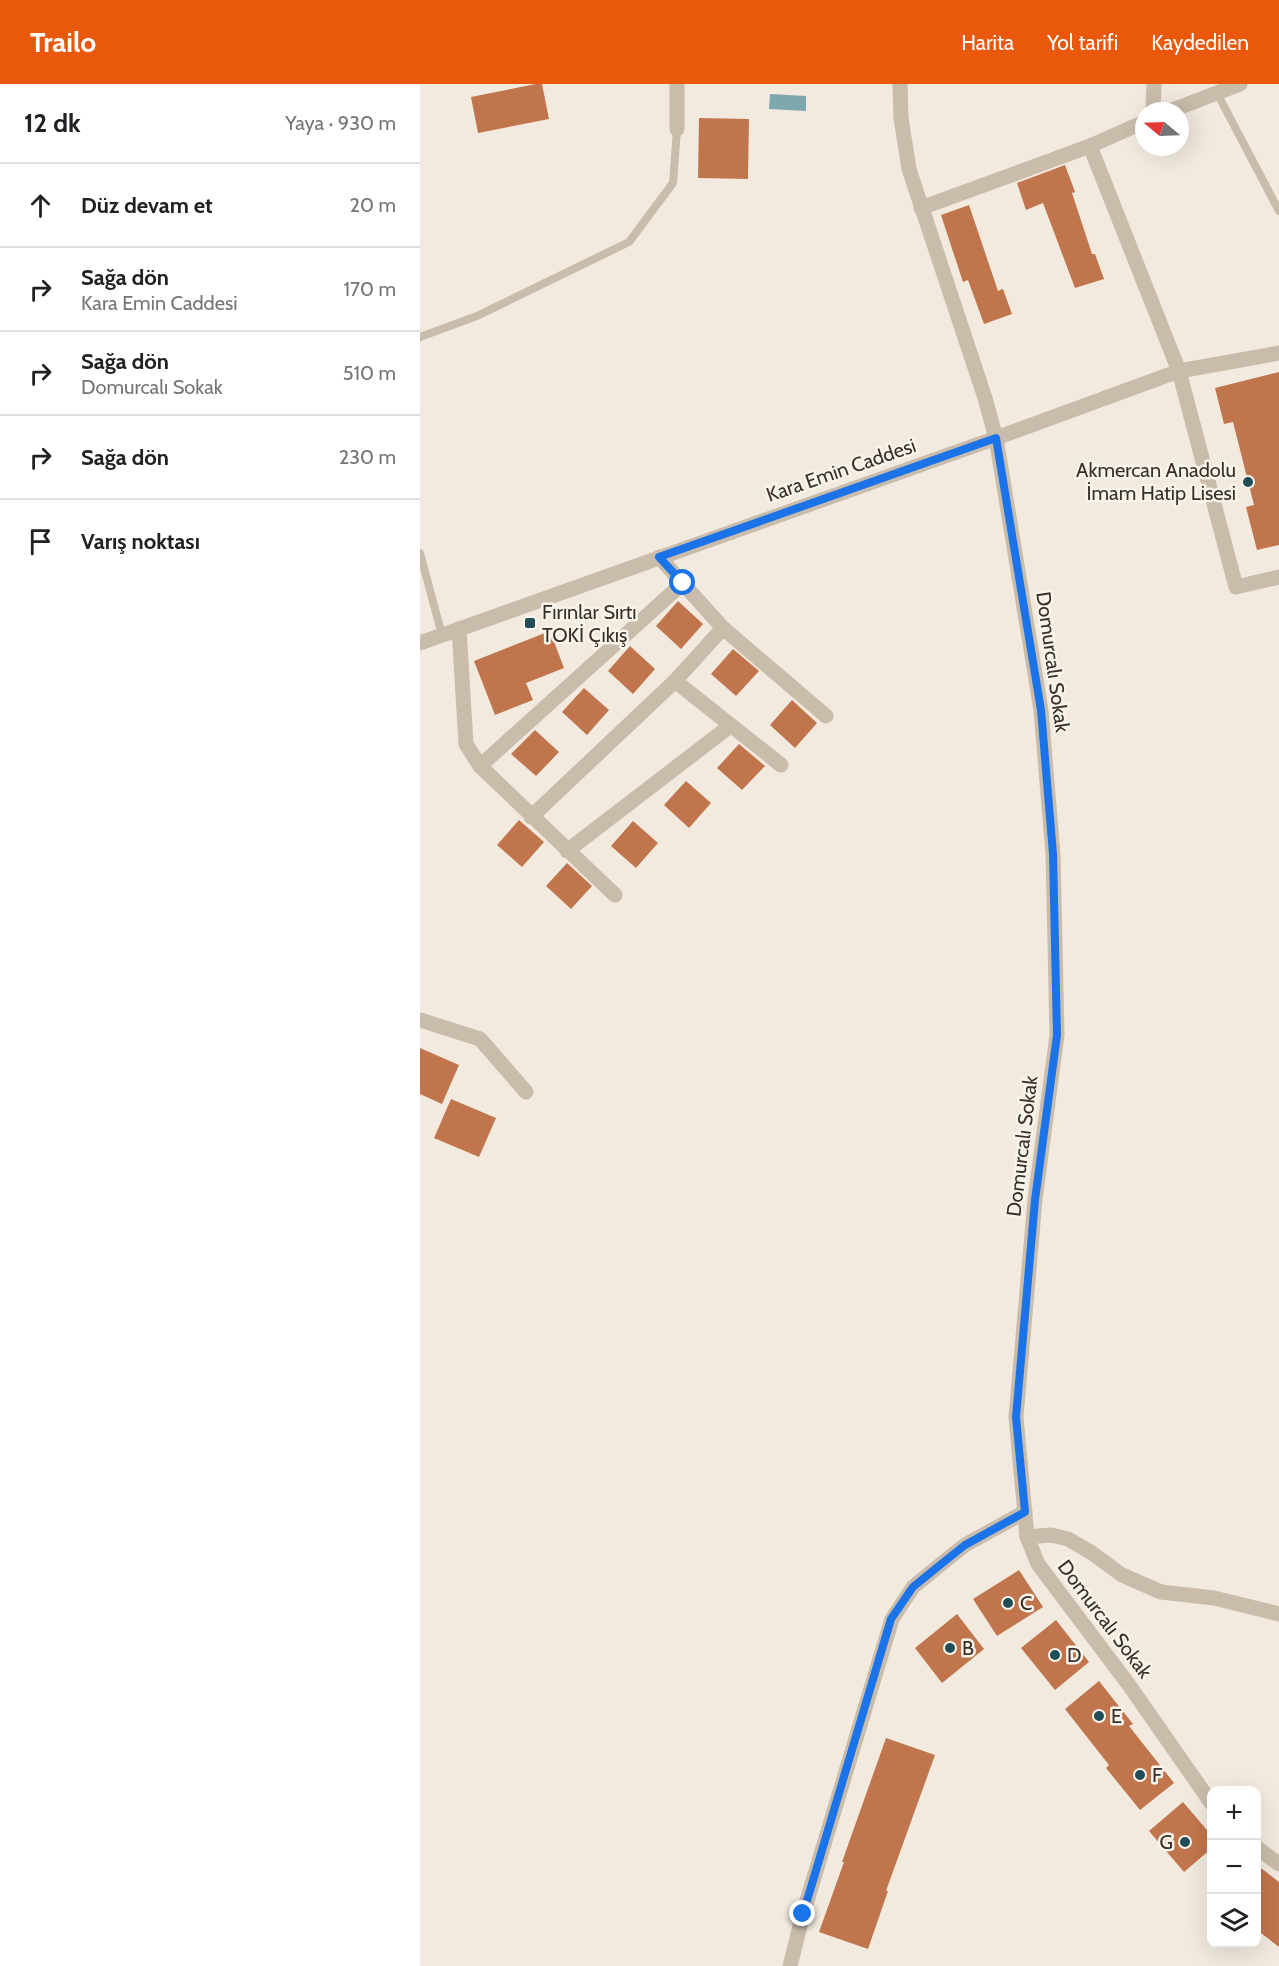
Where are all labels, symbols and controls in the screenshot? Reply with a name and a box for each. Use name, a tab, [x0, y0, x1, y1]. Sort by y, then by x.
text: Trailo	[30, 25, 96, 59]
text: Harita	[961, 30, 1014, 55]
text: Yol tarifi	[1047, 30, 1118, 55]
text: Kaydedilen	[1151, 30, 1249, 55]
north arrow	[1135, 102, 1189, 156]
text: 12 dk	[24, 107, 81, 139]
text: Yaya · 930 m	[285, 111, 396, 135]
icon: ahead	[24, 189, 57, 222]
text: Düz devam et	[81, 192, 213, 219]
text: 20 m	[350, 193, 396, 217]
text: Sağa dön	[81, 264, 169, 291]
icon: right	[24, 273, 57, 306]
text: 170 m	[344, 277, 396, 301]
text: Kara Emin Caddesi	[81, 291, 237, 315]
text: Sağa dön	[81, 348, 169, 375]
icon: right	[24, 357, 57, 390]
text: 510 m	[343, 361, 396, 385]
text: Domurcalı Sokak	[81, 375, 223, 399]
street label: Kara Emin Caddesi	[763, 433, 919, 507]
icon: right	[24, 441, 57, 474]
text: Sağa dön	[81, 444, 169, 471]
text: 230 m	[339, 445, 396, 469]
place label: Akmercan Anadolu İmam Hatip Lisesi	[1076, 458, 1236, 505]
marker: Akmercan Anadolu İmam Hatip Lisesi	[1241, 475, 1255, 489]
icon: arrive	[24, 525, 57, 558]
text: Varış noktası	[81, 528, 200, 555]
route start	[669, 569, 695, 595]
street label: Domurcalı Sokak	[1031, 590, 1075, 734]
place label: Fırınlar Sırtı TOKİ Çıkış	[542, 600, 637, 647]
marker: Fırınlar Sırtı TOKİ Çıkış	[523, 616, 537, 630]
street label: Domurcalı Sokak	[1001, 1074, 1043, 1218]
street label: Domurcalı Sokak	[1053, 1555, 1157, 1683]
place label: C	[1020, 1591, 1032, 1615]
marker: C	[1001, 1596, 1015, 1610]
place label: B	[962, 1636, 974, 1660]
marker: B	[943, 1641, 957, 1655]
place label: D	[1067, 1643, 1082, 1667]
marker: D	[1048, 1648, 1062, 1662]
place label: E	[1111, 1704, 1122, 1728]
marker: E	[1092, 1709, 1106, 1723]
place label: F	[1152, 1763, 1163, 1787]
marker: F	[1133, 1768, 1147, 1782]
map controls	[1207, 1786, 1261, 1948]
button: +	[1207, 1786, 1261, 1840]
place label: G	[1160, 1830, 1173, 1854]
marker: G	[1178, 1835, 1192, 1849]
button: −	[1207, 1840, 1261, 1894]
button: layers	[1207, 1894, 1261, 1948]
route end	[789, 1900, 815, 1926]

